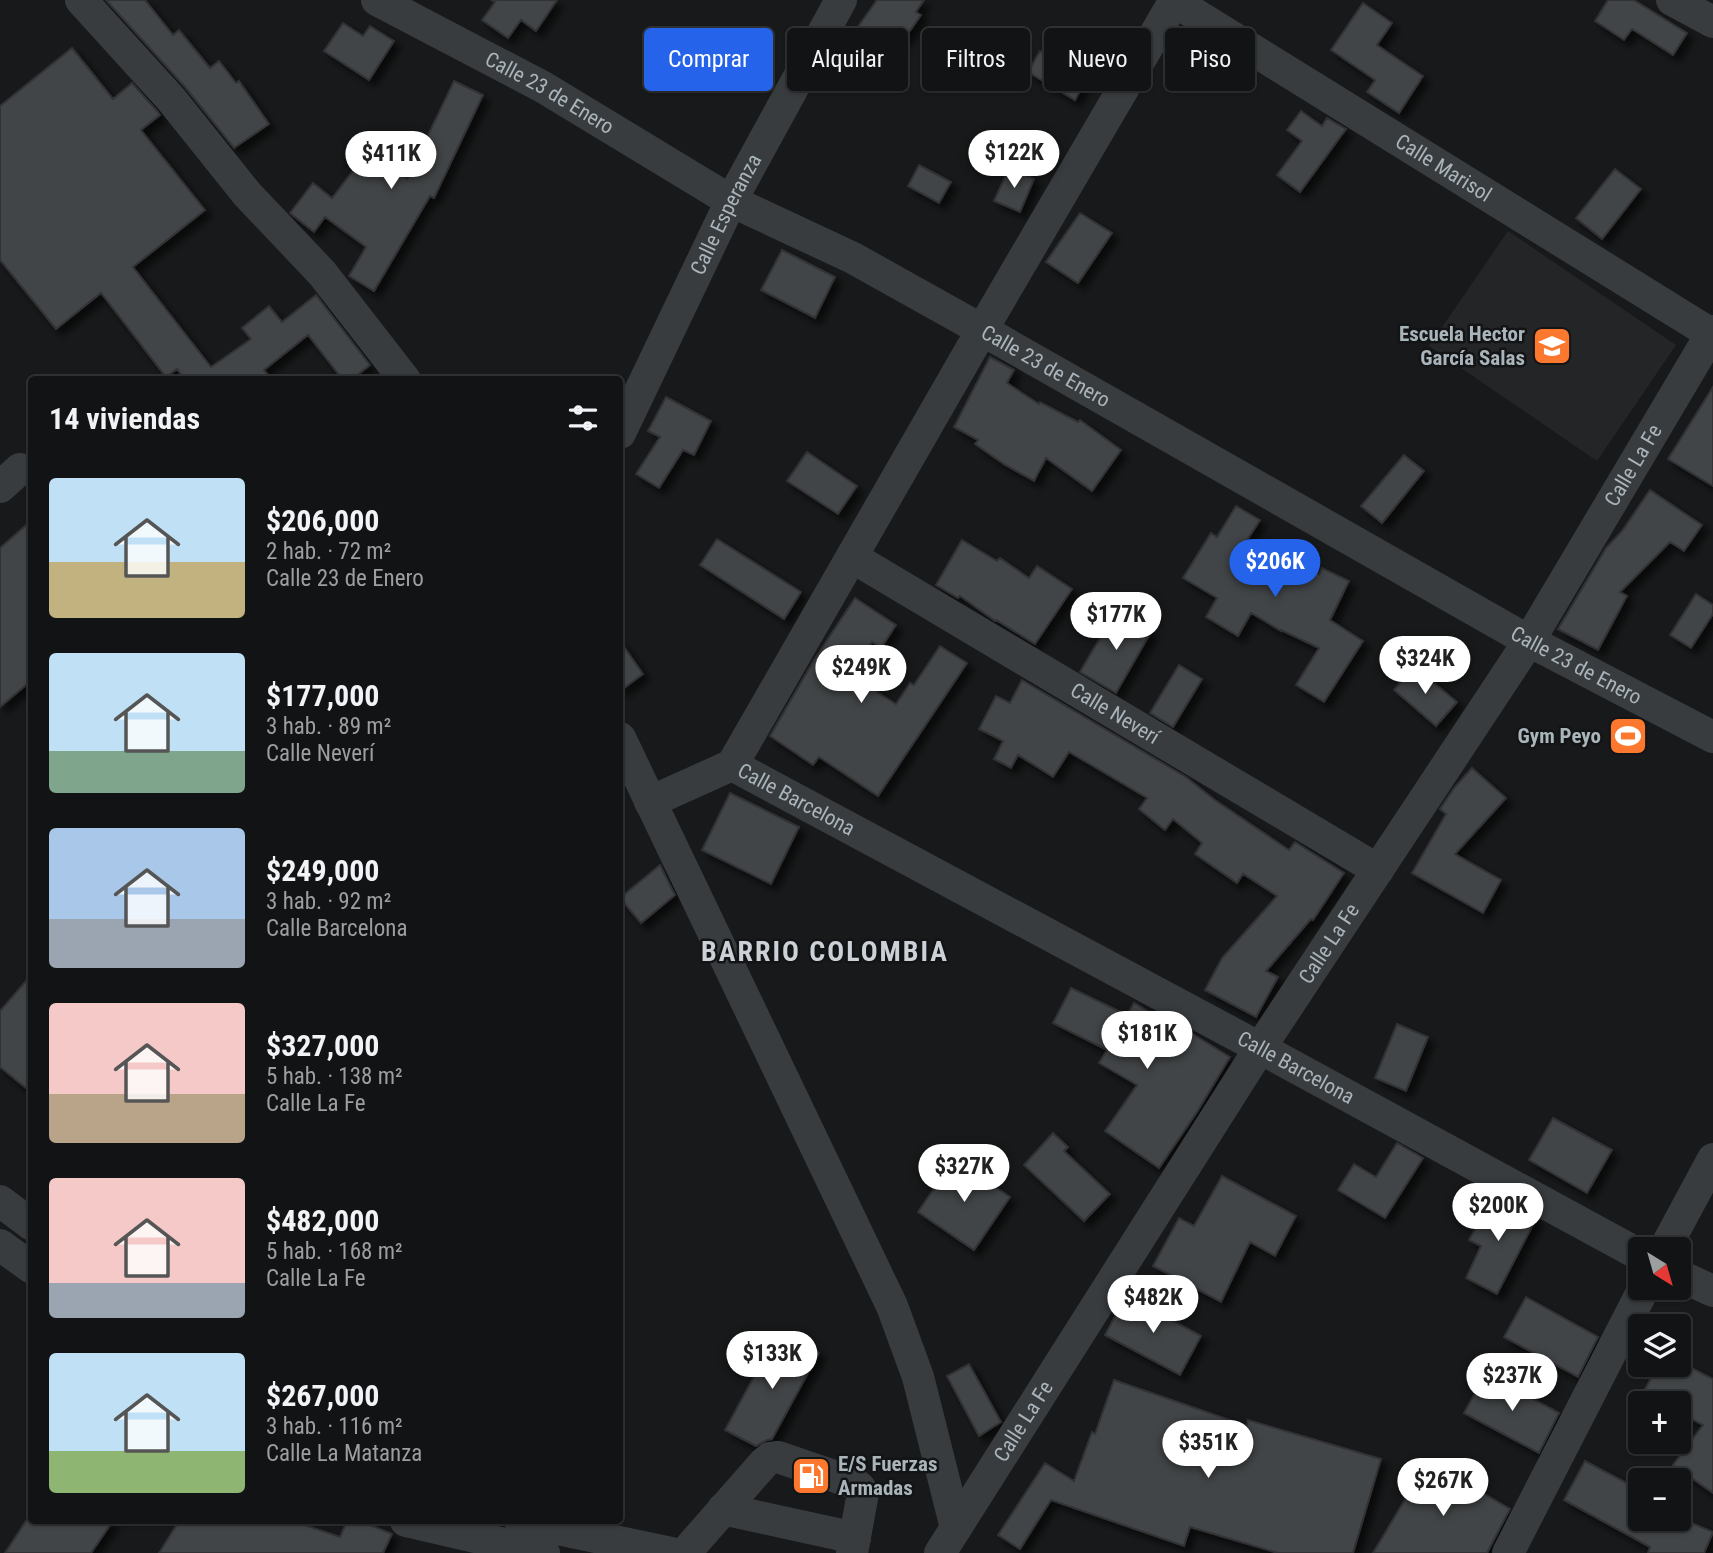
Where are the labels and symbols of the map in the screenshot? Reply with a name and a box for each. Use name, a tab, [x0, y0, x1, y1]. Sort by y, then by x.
street label: Calle 23 de Enero	[481, 47, 618, 139]
street label: Calle Marisol	[1391, 129, 1496, 207]
pin: $122K	[965, 130, 1063, 190]
pin: $411K	[342, 132, 440, 191]
street label: Calle Esperanza	[686, 150, 766, 279]
street label: Calle 23 de Enero	[977, 320, 1114, 412]
place label: Escuela Hector García Salas	[1399, 322, 1525, 370]
school or university icon: Escuela Hector García Salas	[1531, 325, 1573, 367]
street label: Calle La Fe	[1600, 420, 1667, 511]
pin: $206K	[1226, 540, 1324, 599]
pin: $177K	[1067, 592, 1165, 652]
street label: Calle 23 de Enero	[1507, 621, 1646, 710]
pin: $324K	[1376, 636, 1474, 696]
pin: $249K	[812, 646, 910, 705]
street label: Calle Neverí	[1066, 678, 1165, 750]
sports icon: Gym Peyo	[1607, 715, 1649, 757]
place label: Gym Peyo	[1518, 724, 1601, 748]
street label: Calle Barcelona	[734, 758, 859, 841]
street label: Calle La Fe	[1294, 899, 1364, 988]
district label: BARRIO COLOMBIA	[701, 935, 949, 968]
pin: $181K	[1098, 1012, 1196, 1071]
street label: Calle Barcelona	[1233, 1026, 1358, 1109]
pin: $327K	[915, 1144, 1013, 1204]
pin: $200K	[1449, 1184, 1547, 1243]
north arrow	[1628, 1237, 1690, 1300]
pin: $482K	[1104, 1276, 1202, 1335]
pin: $133K	[723, 1332, 821, 1391]
pin: $237K	[1463, 1354, 1561, 1413]
street label: Calle La Fe	[989, 1376, 1058, 1466]
pin: $351K	[1159, 1420, 1257, 1480]
place label: E/S Fuerzas Armadas	[838, 1452, 937, 1500]
fuel station icon: E/S Fuerzas Armadas	[790, 1455, 832, 1497]
pin: $267K	[1394, 1458, 1492, 1518]

